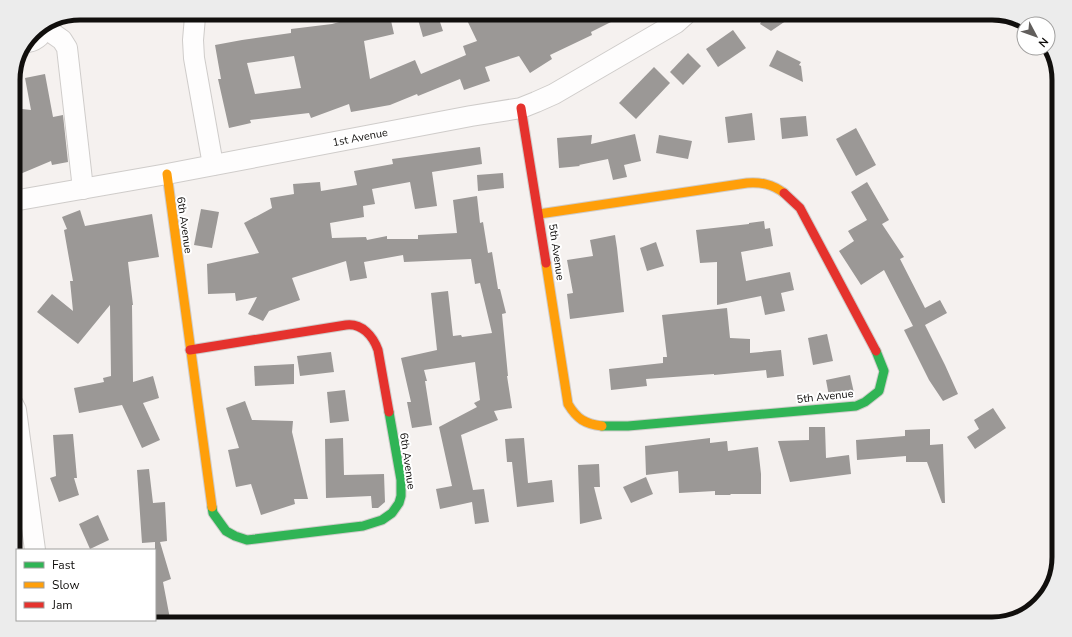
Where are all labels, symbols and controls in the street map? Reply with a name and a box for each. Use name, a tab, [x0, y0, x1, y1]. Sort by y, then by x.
north arrow	[1016, 16, 1056, 56]
text: N	[1035, 34, 1052, 50]
street label: 1st Avenue	[331, 125, 389, 150]
street label: 6th Avenue	[173, 196, 196, 254]
street label: 5th Avenue	[545, 223, 568, 281]
street label: 5th Avenue	[796, 386, 854, 407]
street label: 6th Avenue	[396, 432, 419, 490]
legend	[16, 549, 156, 621]
text: Fast	[52, 557, 75, 573]
text: Slow	[52, 577, 80, 593]
text: Jam	[51, 597, 73, 613]

